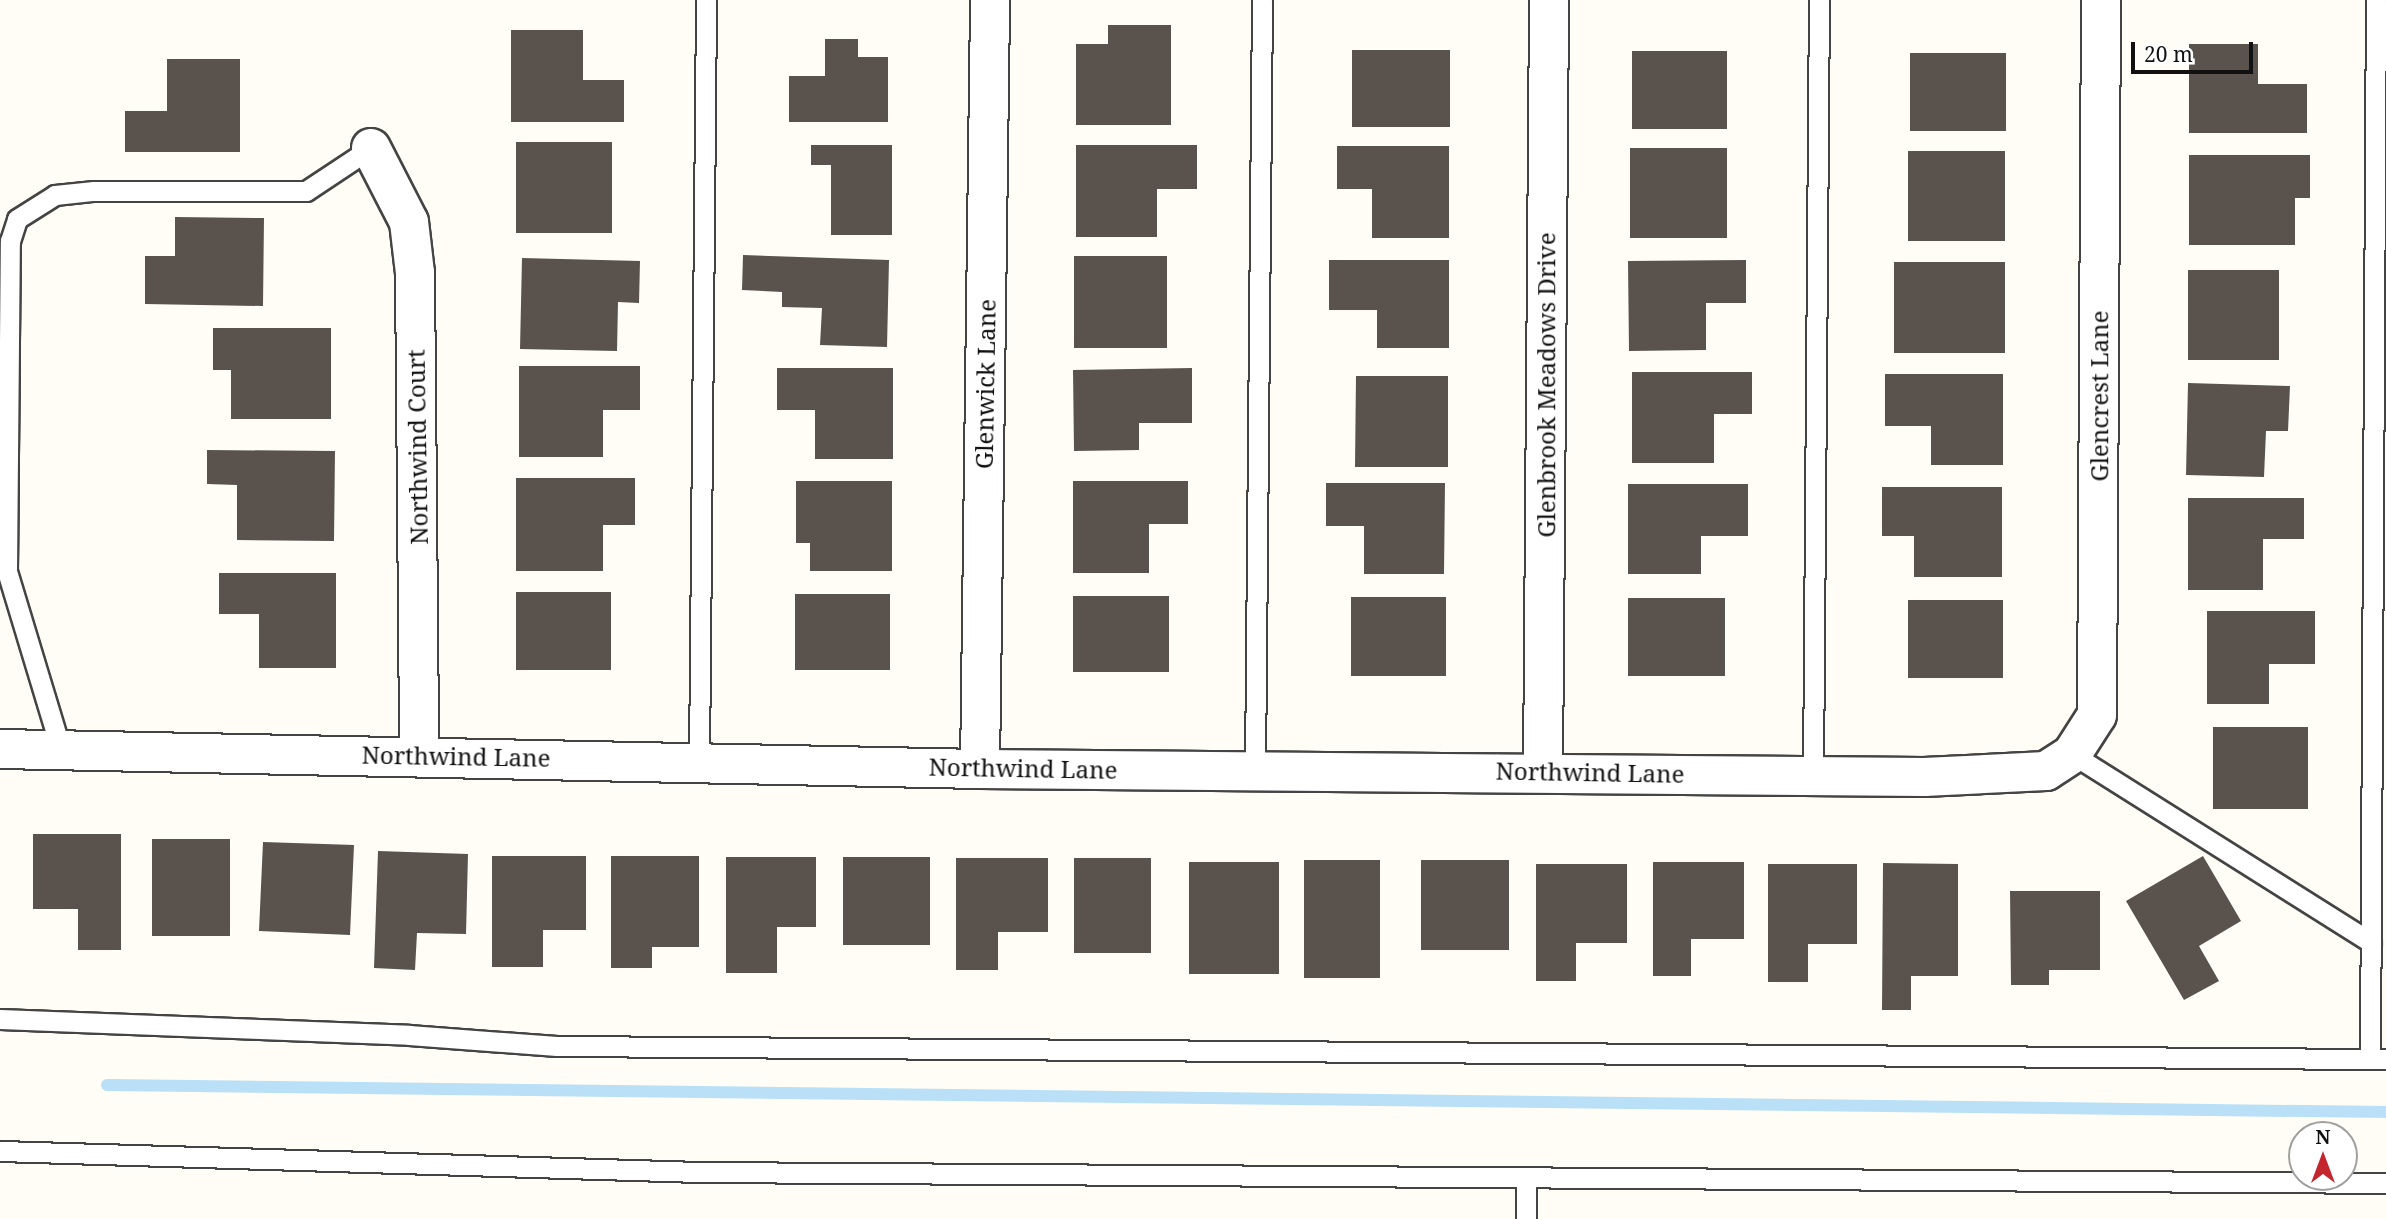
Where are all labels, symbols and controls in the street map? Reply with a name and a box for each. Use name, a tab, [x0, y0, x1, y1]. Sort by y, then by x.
scale bar	[2134, 28, 2256, 72]
text: 20 m	[2144, 40, 2193, 68]
street label: Glenbrook Meadows Drive	[1532, 232, 1560, 538]
street label: Glenwick Lane	[969, 299, 1001, 469]
street label: Glencrest Lane	[2085, 310, 2113, 482]
street label: Northwind Court	[401, 349, 433, 545]
street label: Northwind Lane	[361, 740, 551, 772]
street label: Northwind Lane	[928, 752, 1118, 784]
street label: Northwind Lane	[1495, 756, 1685, 788]
north arrow	[2288, 1121, 2358, 1191]
text: N	[2316, 1124, 2330, 1150]

